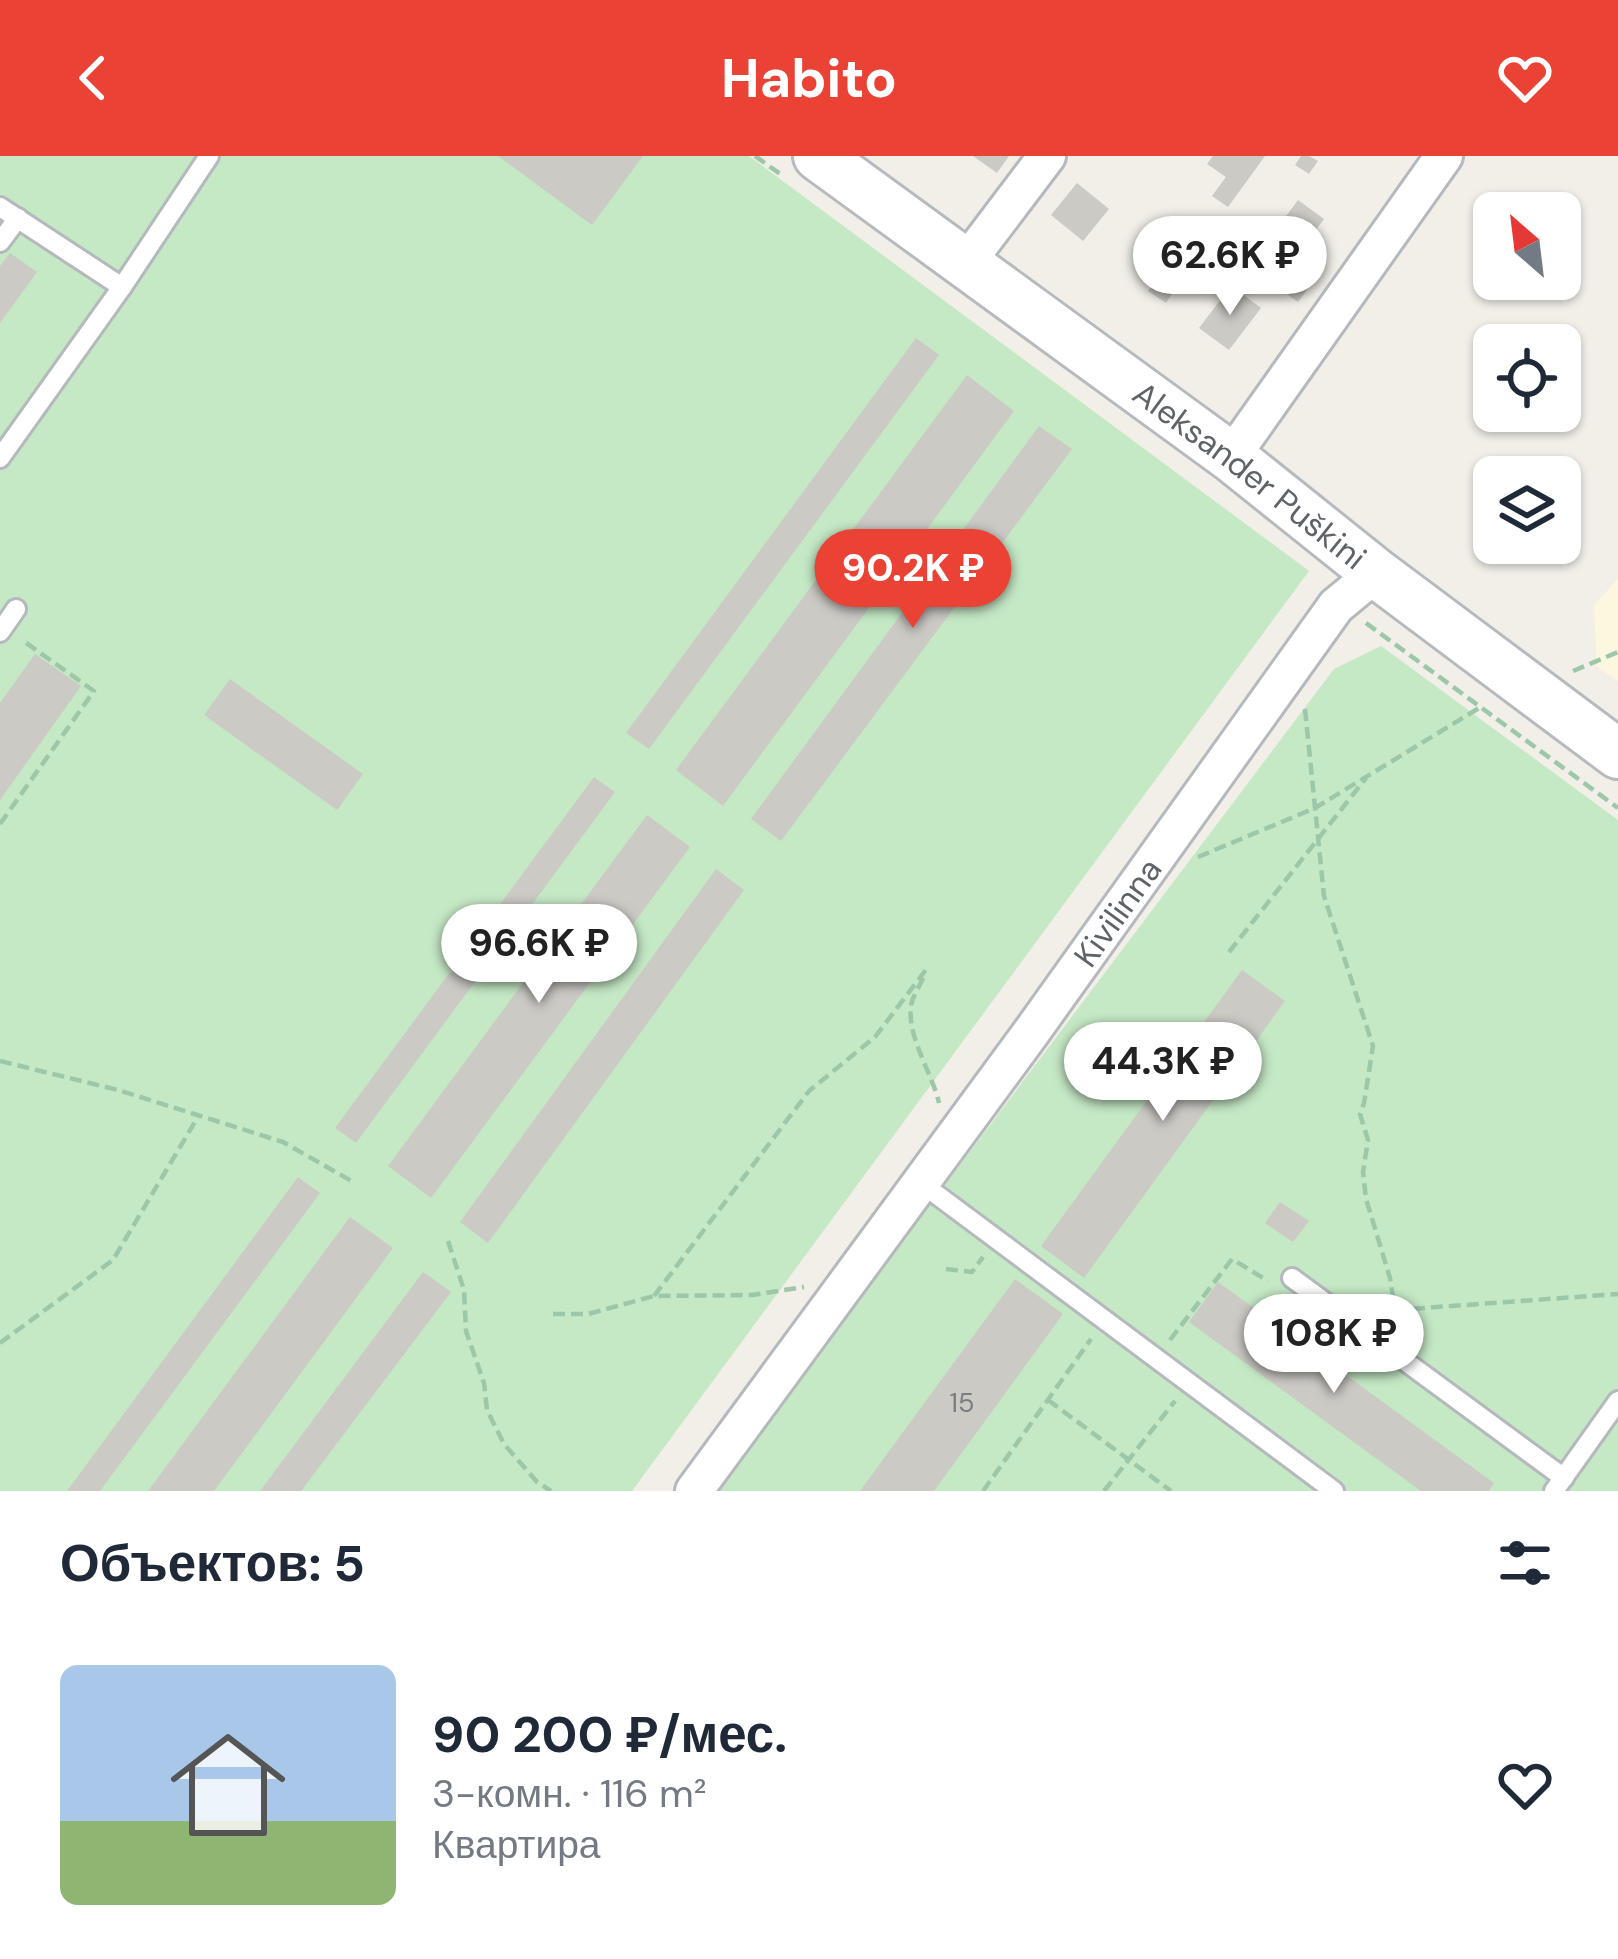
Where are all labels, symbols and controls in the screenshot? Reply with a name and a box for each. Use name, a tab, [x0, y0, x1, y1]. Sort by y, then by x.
text: Habito	[721, 43, 897, 114]
icon: back	[60, 45, 126, 111]
icon: heart	[1492, 45, 1558, 111]
north arrow	[1473, 192, 1581, 300]
map controls	[1473, 192, 1581, 564]
pin: 62.6K ₽	[1119, 216, 1341, 318]
text: 62.6K ₽	[1160, 229, 1300, 280]
button: locate	[1473, 324, 1581, 432]
street label: Aleksander Puškini	[1125, 371, 1375, 579]
button: layers	[1473, 456, 1581, 564]
pin: 90.2K ₽	[802, 529, 1024, 631]
text: 90.2K ₽	[841, 542, 985, 593]
street label: Kivilinna	[1064, 849, 1171, 975]
pin: 96.6K ₽	[428, 904, 650, 1006]
text: 96.6K ₽	[468, 917, 610, 968]
pin: 44.3K ₽	[1052, 1022, 1274, 1124]
text: 44.3K ₽	[1091, 1035, 1235, 1086]
pin: 108K ₽	[1236, 1294, 1432, 1396]
text: 108K ₽	[1271, 1307, 1397, 1358]
house number: 15	[950, 1385, 974, 1420]
text: Объектов: 5	[60, 1530, 365, 1597]
icon: filters	[1492, 1530, 1558, 1596]
text: 90 200 ₽/мес.	[432, 1701, 787, 1768]
icon: home	[156, 1713, 300, 1857]
icon: heart	[1492, 1752, 1558, 1818]
text: 3-комн. · 116 m²	[432, 1768, 707, 1819]
text: Квартира	[432, 1819, 601, 1870]

